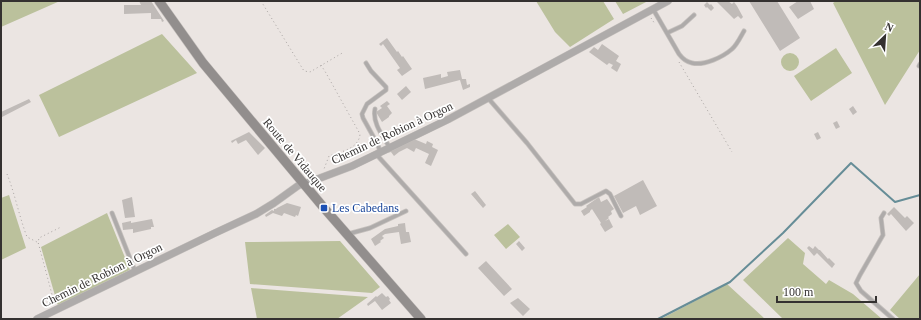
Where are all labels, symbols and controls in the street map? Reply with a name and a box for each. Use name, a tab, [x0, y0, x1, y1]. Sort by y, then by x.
north arrow	[865, 16, 905, 56]
text: N	[883, 20, 895, 34]
street label: Chemin de Robion à Orgon	[329, 99, 455, 167]
street label: Route de Vidauque	[260, 115, 330, 195]
place label: Les Cabedans	[332, 201, 399, 215]
marker: Les Cabedans	[319, 203, 329, 213]
street label: Chemin de Robion à Orgon	[39, 240, 165, 310]
scale bar	[777, 278, 876, 304]
text: 100 m	[783, 285, 814, 299]

